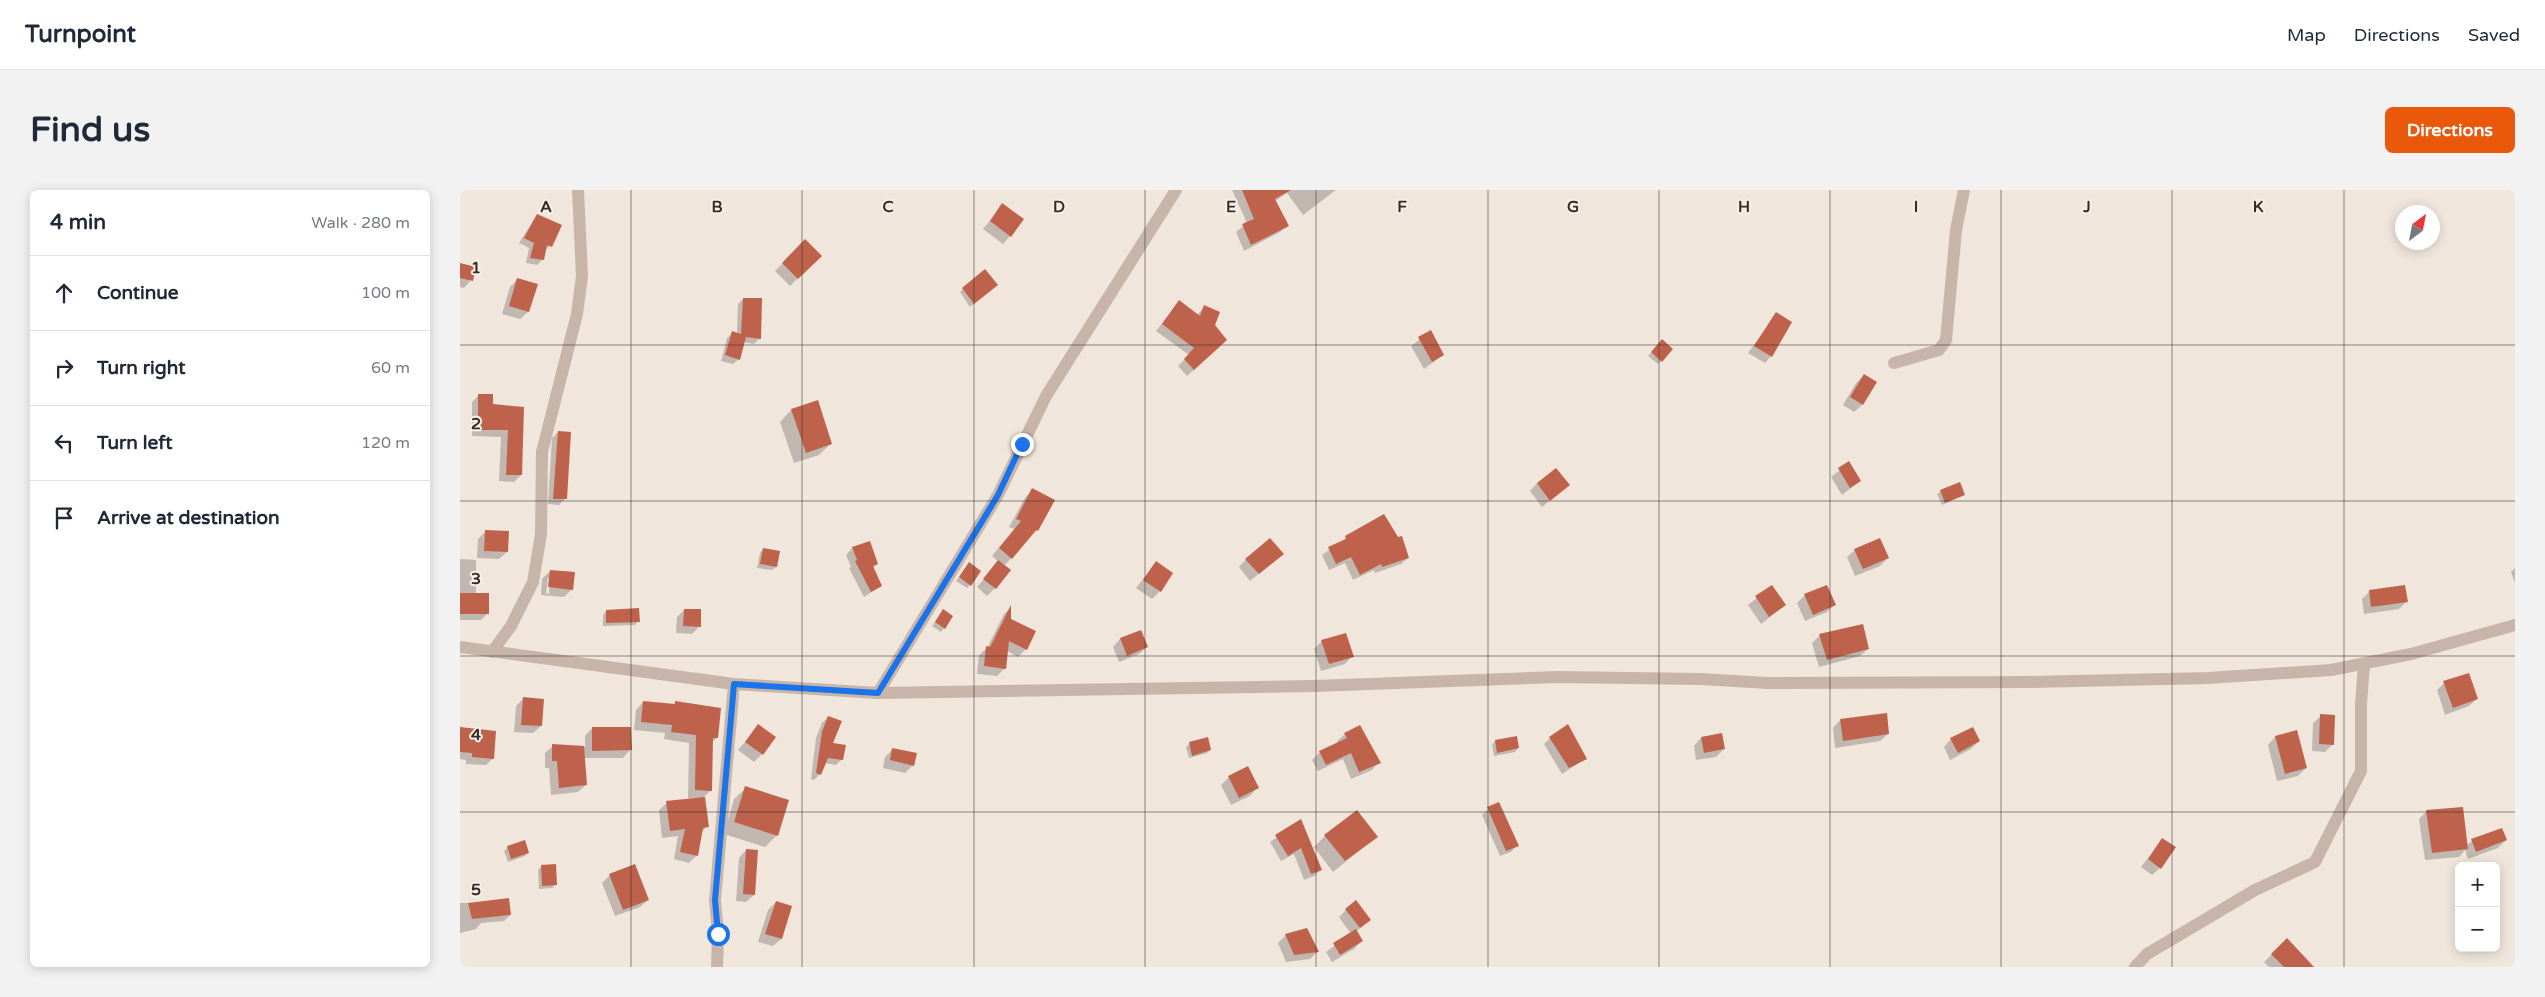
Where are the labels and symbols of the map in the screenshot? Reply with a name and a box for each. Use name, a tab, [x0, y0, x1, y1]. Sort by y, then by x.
text: A	[540, 197, 552, 217]
text: B	[711, 197, 723, 217]
text: C	[882, 197, 894, 217]
text: D	[1053, 197, 1065, 217]
text: E	[1226, 197, 1236, 217]
text: F	[1397, 197, 1407, 217]
text: G	[1567, 197, 1579, 217]
text: H	[1738, 197, 1750, 217]
text: I	[1914, 197, 1918, 217]
text: J	[2082, 197, 2091, 217]
text: K	[2253, 197, 2264, 217]
north arrow	[2395, 205, 2440, 250]
text: 1	[471, 258, 481, 278]
text: 2	[471, 414, 481, 434]
route end	[1011, 433, 1034, 456]
text: 3	[471, 569, 481, 589]
text: 4	[471, 725, 481, 745]
text: 5	[471, 880, 481, 900]
route start	[707, 923, 730, 946]

